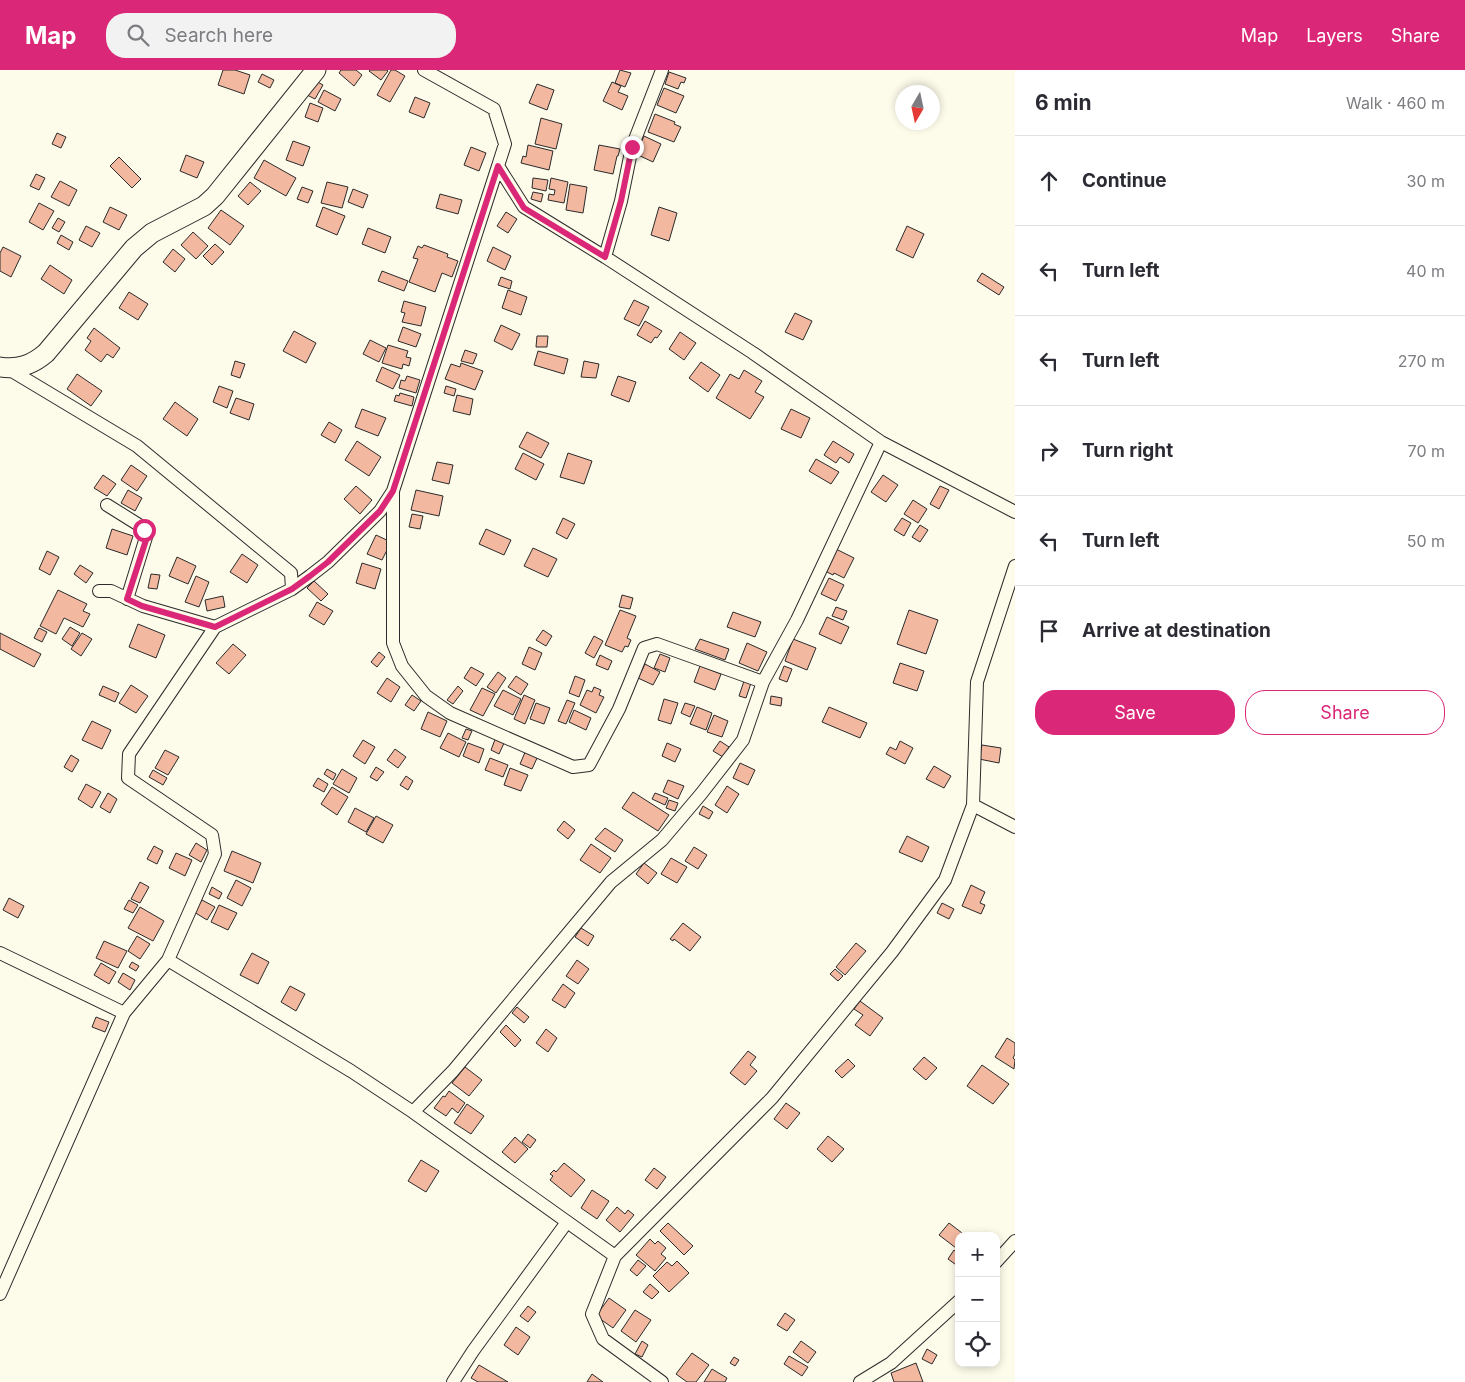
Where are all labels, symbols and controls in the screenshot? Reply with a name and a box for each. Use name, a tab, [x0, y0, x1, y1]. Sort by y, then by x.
search box	[106, 13, 456, 58]
text: Map	[25, 21, 76, 50]
icon: search	[124, 21, 152, 49]
text: Search here	[164, 24, 273, 47]
text: Map	[1241, 25, 1278, 46]
text: Layers	[1306, 25, 1363, 46]
text: Share	[1391, 25, 1440, 46]
north arrow	[895, 85, 940, 130]
text: 6 min	[1035, 90, 1092, 115]
text: Walk · 460 m	[1346, 93, 1445, 113]
route end	[621, 136, 644, 159]
icon: ahead	[1035, 167, 1063, 195]
text: Continue	[1082, 169, 1167, 192]
text: 30 m	[1407, 171, 1445, 191]
icon: left	[1035, 257, 1063, 285]
text: Turn left	[1082, 259, 1160, 282]
text: 40 m	[1406, 261, 1445, 281]
icon: left	[1035, 347, 1063, 375]
text: Turn left	[1082, 349, 1160, 372]
text: 270 m	[1398, 351, 1445, 371]
icon: right	[1035, 437, 1063, 465]
text: Turn right	[1082, 439, 1173, 462]
text: 70 m	[1408, 441, 1445, 461]
route start	[133, 519, 156, 542]
icon: left	[1035, 527, 1063, 555]
text: Turn left	[1082, 529, 1160, 552]
text: 50 m	[1407, 531, 1445, 551]
icon: arrive	[1035, 617, 1063, 645]
text: Arrive at destination	[1082, 619, 1271, 642]
button: Save	[1035, 690, 1235, 735]
button: Share	[1245, 690, 1445, 735]
map controls	[955, 1232, 1000, 1367]
button: +	[955, 1232, 1000, 1277]
button: −	[955, 1277, 1000, 1322]
button: locate	[955, 1322, 1000, 1367]

